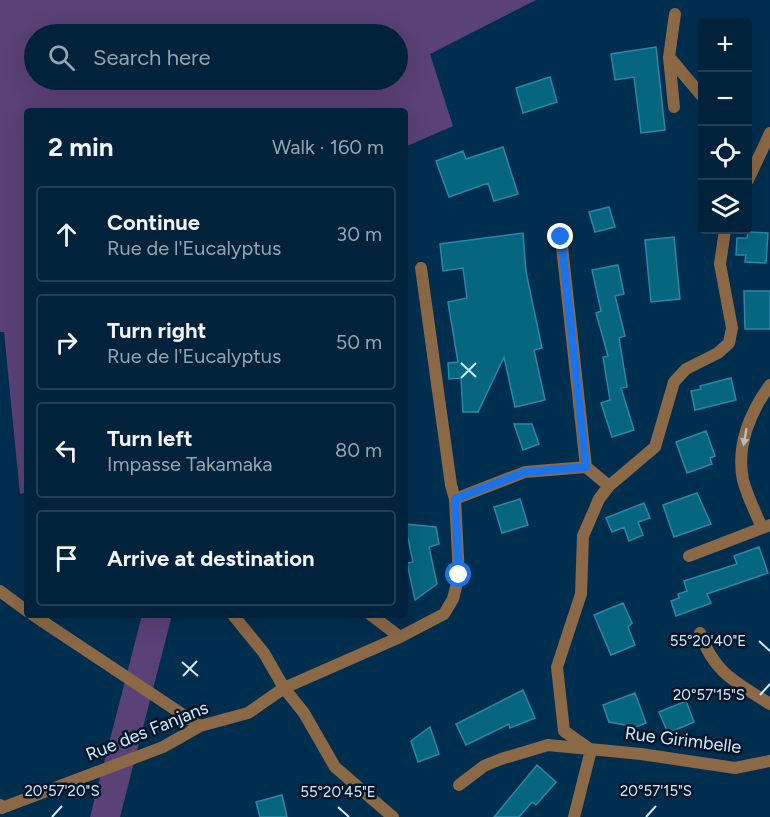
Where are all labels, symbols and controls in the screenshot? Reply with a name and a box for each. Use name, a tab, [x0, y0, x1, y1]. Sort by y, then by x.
map controls	[698, 18, 752, 234]
button: +	[698, 18, 752, 72]
search box	[24, 24, 408, 90]
icon: search	[45, 41, 78, 74]
text: Search here	[93, 44, 211, 71]
button: −	[698, 72, 752, 126]
button: locate	[698, 126, 752, 180]
text: 2 min	[48, 131, 114, 163]
text: Walk · 160 m	[272, 135, 384, 159]
button: layers	[698, 180, 752, 234]
text: Continue	[107, 209, 200, 236]
icon: ahead	[50, 218, 83, 251]
text: 30 m	[336, 222, 382, 246]
route end	[547, 223, 573, 249]
text: Rue de l'Eucalyptus	[107, 236, 281, 260]
text: Turn right	[107, 317, 206, 344]
icon: right	[50, 326, 83, 359]
text: 50 m	[336, 330, 382, 354]
text: Rue de l'Eucalyptus	[107, 344, 281, 368]
text: Turn left	[107, 425, 193, 452]
one-way arrow	[740, 427, 749, 446]
icon: left	[50, 434, 83, 467]
text: 80 m	[335, 438, 382, 462]
text: Impasse Takamaka	[107, 452, 273, 476]
icon: arrive	[50, 542, 83, 575]
text: Arrive at destination	[107, 545, 315, 572]
route start	[445, 561, 471, 587]
text: 55°20'40"E	[670, 632, 746, 650]
text: 20°57'15"S	[673, 686, 745, 704]
street label: Rue des Fanjans	[83, 696, 211, 766]
street label: Rue Girimbelle	[624, 722, 743, 758]
text: 20°57'20"S	[24, 782, 100, 800]
text: 20°57'15"S	[620, 782, 692, 800]
text: 55°20'45"E	[300, 783, 376, 801]

